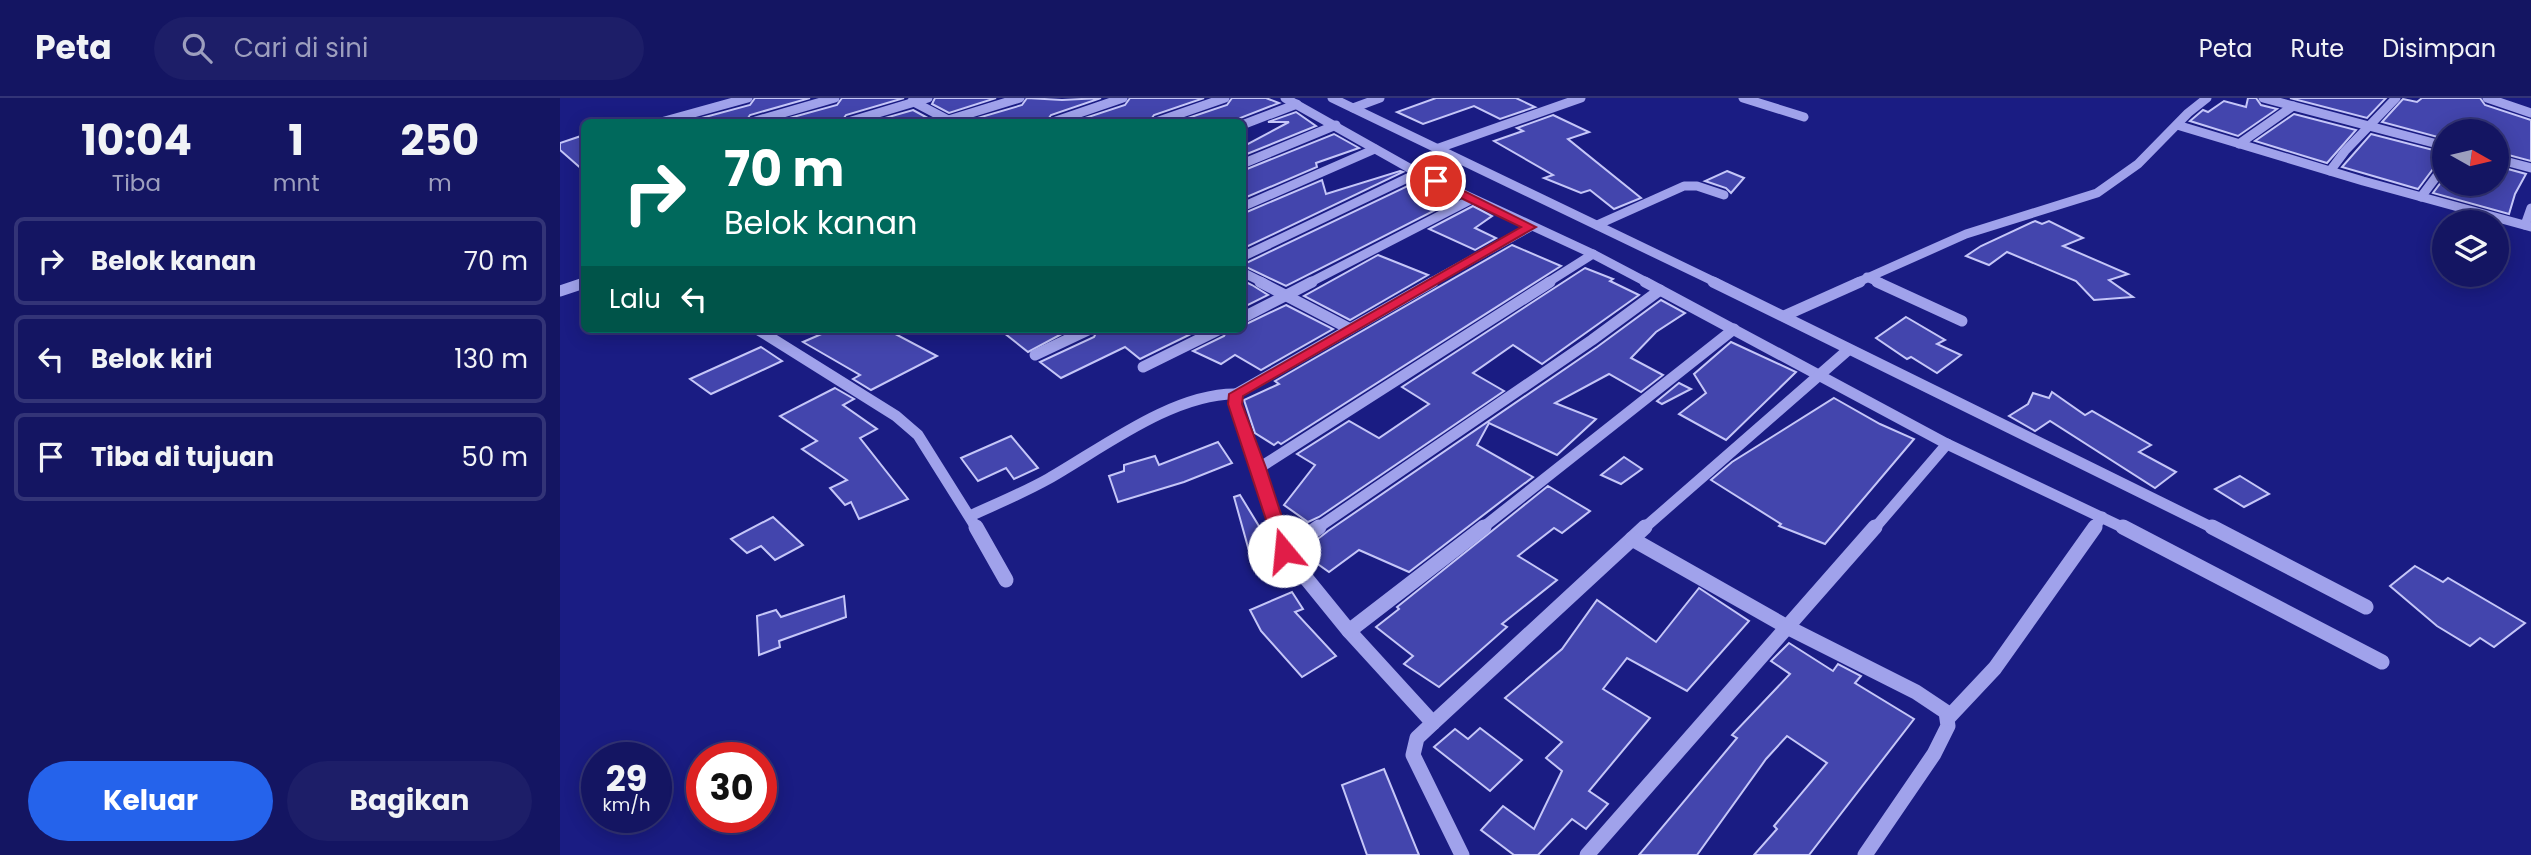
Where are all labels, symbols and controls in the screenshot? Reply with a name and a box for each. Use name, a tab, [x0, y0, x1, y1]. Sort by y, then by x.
search box	[154, 17, 644, 80]
text: Peta	[35, 24, 112, 71]
icon: search	[178, 29, 216, 67]
text: Cari di sini	[234, 30, 368, 66]
text: Peta	[2199, 32, 2253, 65]
text: Rute	[2291, 32, 2344, 65]
text: Disimpan	[2382, 32, 2496, 65]
text: 10:04	[81, 111, 192, 170]
text: 1	[288, 111, 304, 170]
text: 250	[400, 111, 479, 170]
north arrow	[2432, 119, 2510, 196]
map controls	[2432, 119, 2509, 287]
text: 70 m	[724, 135, 844, 203]
icon: right	[609, 147, 700, 238]
pin	[1406, 151, 1466, 211]
icon: arrive	[1417, 162, 1455, 200]
text: Tiba	[112, 167, 161, 199]
text: mnt	[273, 167, 320, 199]
text: m	[428, 167, 452, 199]
text: Belok kanan	[724, 200, 918, 245]
button: layers	[2432, 210, 2509, 287]
icon: right	[32, 242, 70, 280]
text: Belok kanan	[91, 243, 256, 279]
text: 70 m	[464, 243, 528, 279]
icon: left	[675, 280, 713, 318]
text: Lalu	[609, 281, 661, 317]
icon: left	[32, 340, 70, 378]
text: Belok kiri	[91, 341, 213, 377]
text: 130 m	[454, 341, 528, 377]
icon: arrive	[32, 438, 70, 476]
text: Tiba di tujuan	[91, 439, 274, 475]
text: 50 m	[462, 439, 528, 475]
position arrow	[1247, 514, 1321, 588]
speed limit sign: 30	[686, 742, 777, 833]
text: 29	[606, 754, 647, 803]
button: Keluar	[28, 761, 273, 841]
button: Bagikan	[287, 761, 532, 841]
text: km/h	[603, 792, 650, 817]

